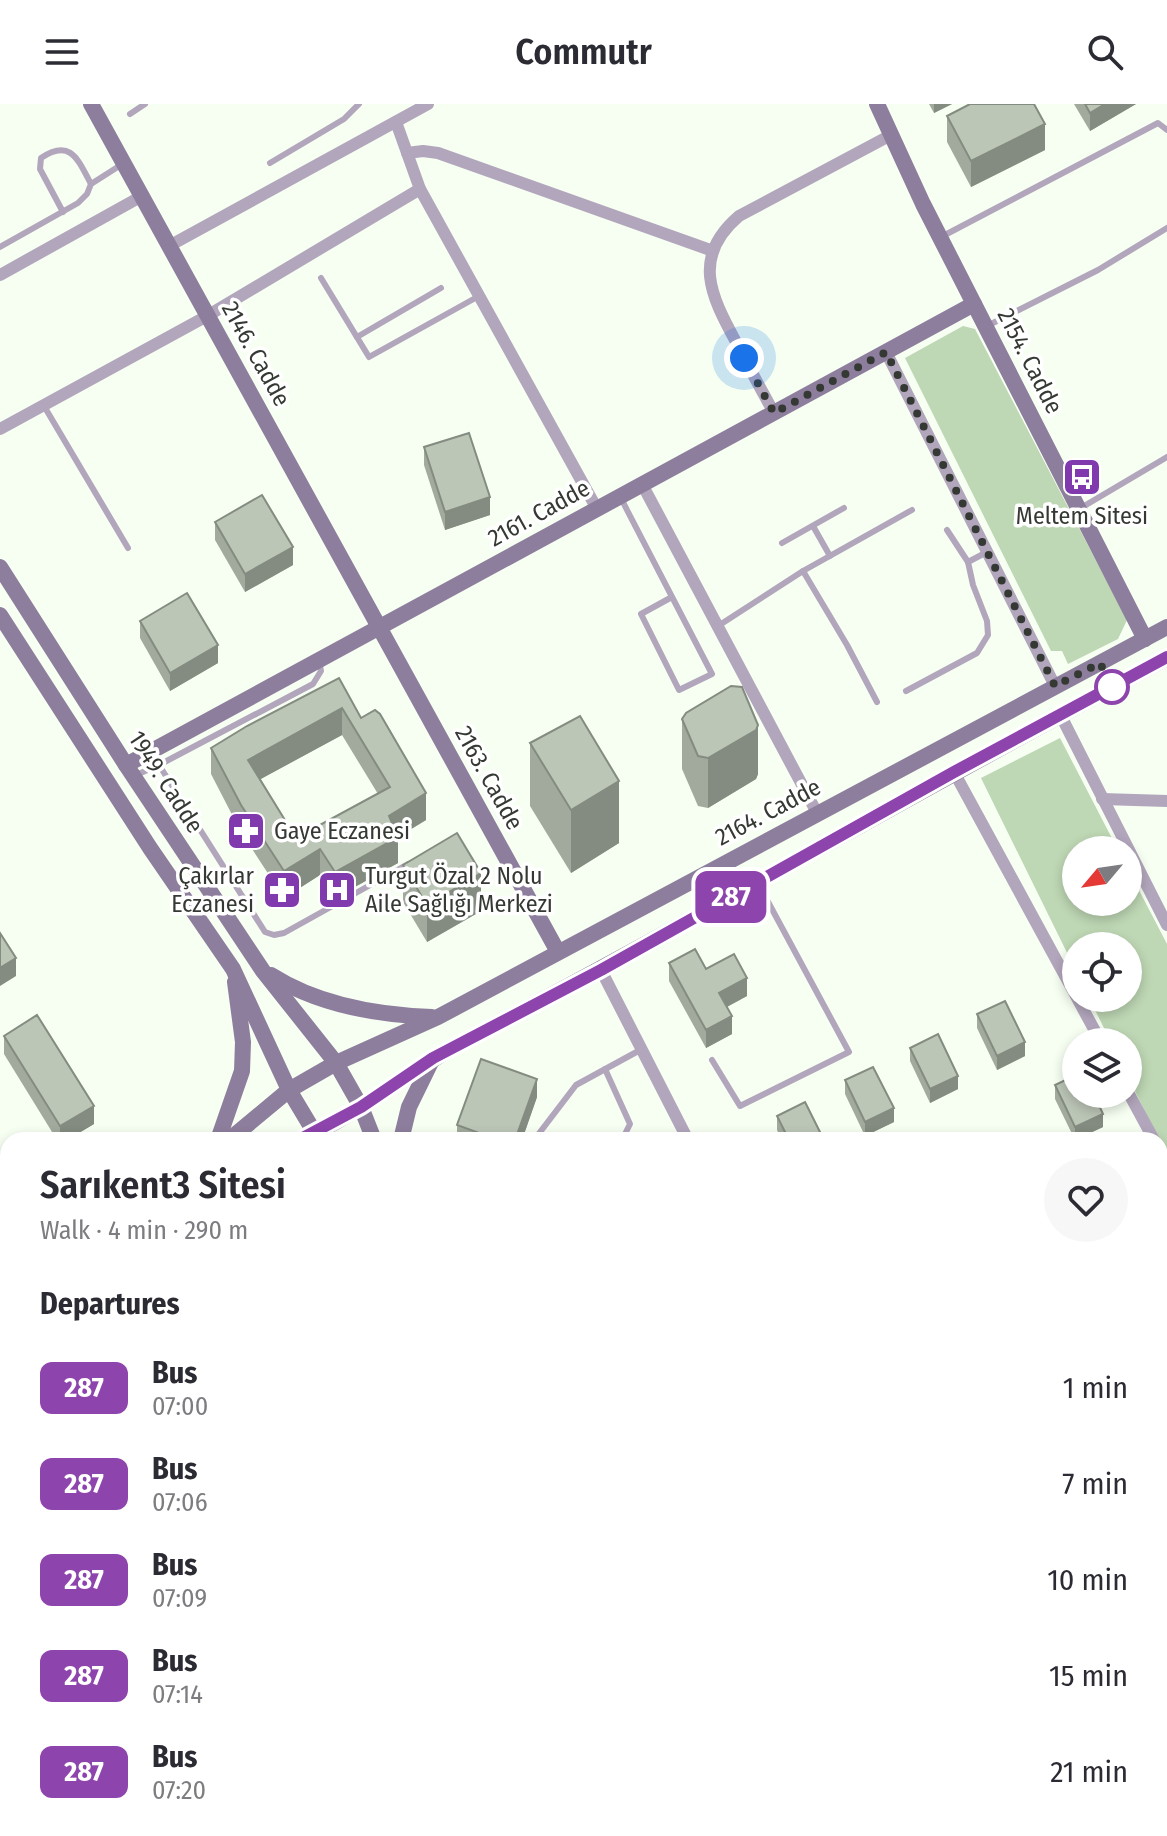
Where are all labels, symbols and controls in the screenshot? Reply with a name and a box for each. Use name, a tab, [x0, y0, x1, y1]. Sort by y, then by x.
icon: menu	[40, 30, 84, 74]
text: Commutr	[515, 30, 652, 74]
icon: search	[1083, 30, 1127, 74]
street label: 2146. Cadde	[216, 297, 296, 411]
street label: 2154. Cadde	[992, 304, 1068, 418]
your location	[724, 338, 764, 378]
bus stop icon: Meltem Sitesi	[1061, 456, 1103, 498]
street label: 2161. Cadde	[483, 474, 595, 552]
place label: Meltem Sitesi	[1016, 502, 1148, 530]
unlabelled marker	[1095, 670, 1129, 704]
street label: 2163. Cadde	[449, 721, 529, 835]
street label: 1949. Cadde	[123, 726, 209, 838]
street label: 2164. Cadde	[711, 773, 825, 851]
pharmacy icon: Gaye Eczanesi	[225, 810, 267, 852]
place label: Gaye Eczanesi	[274, 817, 410, 845]
north arrow	[1062, 836, 1142, 916]
map controls	[1062, 836, 1142, 1108]
place label: Çakırlar Eczanesi	[171, 862, 255, 918]
place label: Turgut Özal 2 Nolu Aile Sağlığı Merkezi	[365, 862, 553, 918]
pharmacy icon: Çakırlar Eczanesi	[261, 869, 303, 911]
hospital icon: Turgut Özal 2 Nolu Aile Sağlığı Merkezi	[316, 869, 358, 911]
line badge: 287	[685, 871, 777, 923]
text: 287	[711, 880, 751, 913]
button: locate	[1062, 932, 1142, 1012]
button: layers	[1062, 1028, 1142, 1108]
button: heart	[1044, 1158, 1128, 1242]
text: Sarıkent3 Sitesi	[40, 1162, 286, 1208]
text: Walk · 4 min · 290 m	[40, 1215, 248, 1246]
text: Departures	[40, 1286, 180, 1322]
text: Bus	[152, 1355, 197, 1391]
text: 1 min	[1063, 1370, 1128, 1406]
text: 287	[64, 1371, 104, 1404]
text: 07:00	[152, 1391, 208, 1422]
text: Bus	[152, 1451, 197, 1487]
text: 7 min	[1062, 1466, 1128, 1502]
text: 287	[64, 1467, 104, 1500]
text: 07:06	[152, 1487, 208, 1518]
text: Bus	[152, 1547, 197, 1583]
text: 10 min	[1047, 1562, 1128, 1598]
text: 287	[64, 1563, 104, 1596]
text: 07:09	[152, 1583, 207, 1614]
text: Bus	[152, 1643, 197, 1679]
text: 15 min	[1049, 1658, 1128, 1694]
text: 287	[64, 1659, 104, 1692]
text: 07:14	[152, 1679, 203, 1710]
text: Bus	[152, 1739, 197, 1775]
text: 21 min	[1050, 1754, 1128, 1790]
text: 287	[64, 1755, 104, 1788]
text: 07:20	[152, 1775, 206, 1806]

